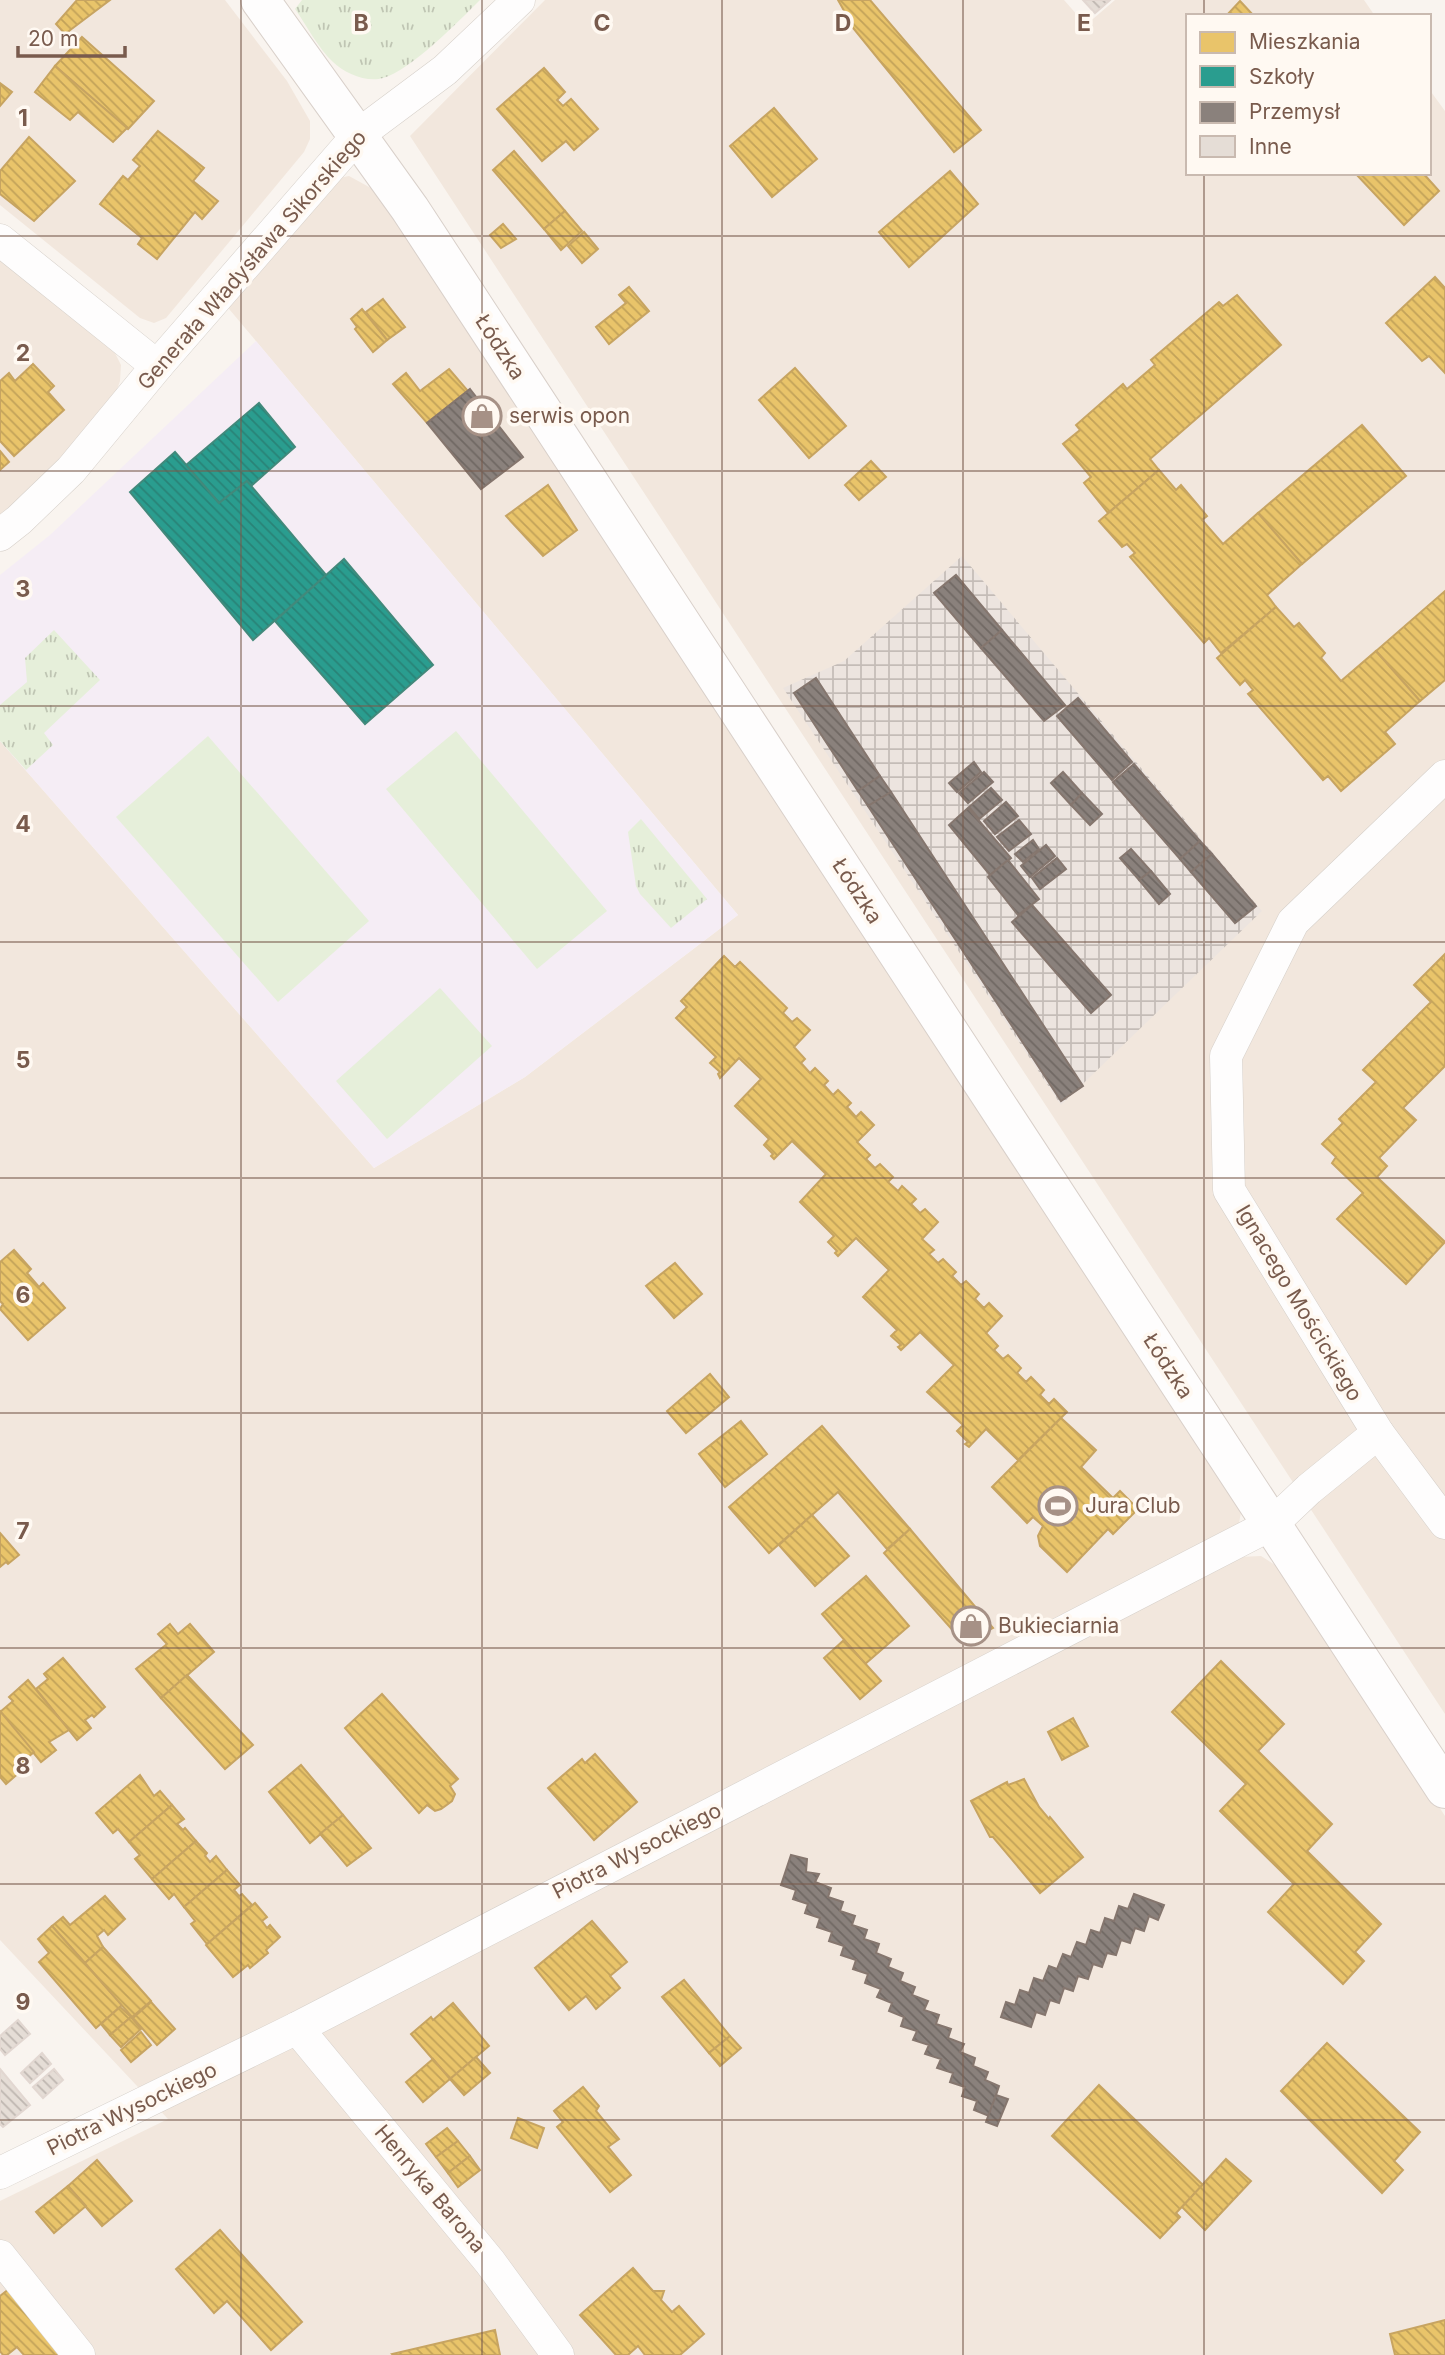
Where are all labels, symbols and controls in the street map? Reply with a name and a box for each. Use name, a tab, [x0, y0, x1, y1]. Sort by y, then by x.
text: B	[353, 9, 369, 37]
text: C	[593, 9, 611, 37]
text: D	[835, 9, 851, 37]
text: E	[1077, 9, 1091, 37]
scale bar	[18, 14, 124, 58]
legend	[1186, 14, 1431, 175]
text: 20 m	[28, 26, 78, 51]
text: Mieszkania	[1249, 29, 1361, 54]
text: Szkoły	[1249, 64, 1315, 89]
text: Przemysł	[1249, 99, 1341, 124]
text: 1	[18, 104, 28, 132]
street label: Generała Władysława Sikorskiego	[132, 125, 371, 395]
text: Inne	[1249, 134, 1292, 159]
street label: Łódzka	[470, 309, 531, 384]
text: 2	[16, 339, 30, 367]
shop icon: serwis opon	[461, 395, 503, 437]
place label: serwis opon	[509, 403, 630, 428]
text: 3	[16, 575, 30, 603]
text: 4	[15, 810, 31, 838]
street label: Łódzka	[827, 853, 888, 928]
text: 5	[16, 1046, 30, 1074]
street label: Ignacego Mościckiego	[1231, 1200, 1368, 1405]
text: 6	[16, 1281, 30, 1309]
street label: Łódzka	[1138, 1328, 1199, 1403]
sports icon: Jura Club	[1037, 1485, 1079, 1527]
place label: Jura Club	[1085, 1493, 1181, 1518]
text: 7	[16, 1517, 30, 1545]
shop icon: Bukieciarnia	[950, 1605, 992, 1647]
place label: Bukieciarnia	[998, 1613, 1119, 1638]
text: 8	[16, 1752, 30, 1780]
street label: Piotra Wysockiego	[548, 1797, 725, 1904]
text: 9	[16, 1988, 30, 2016]
street label: Piotra Wysockiego	[43, 2057, 221, 2161]
street label: Henryka Barona	[370, 2120, 491, 2258]

